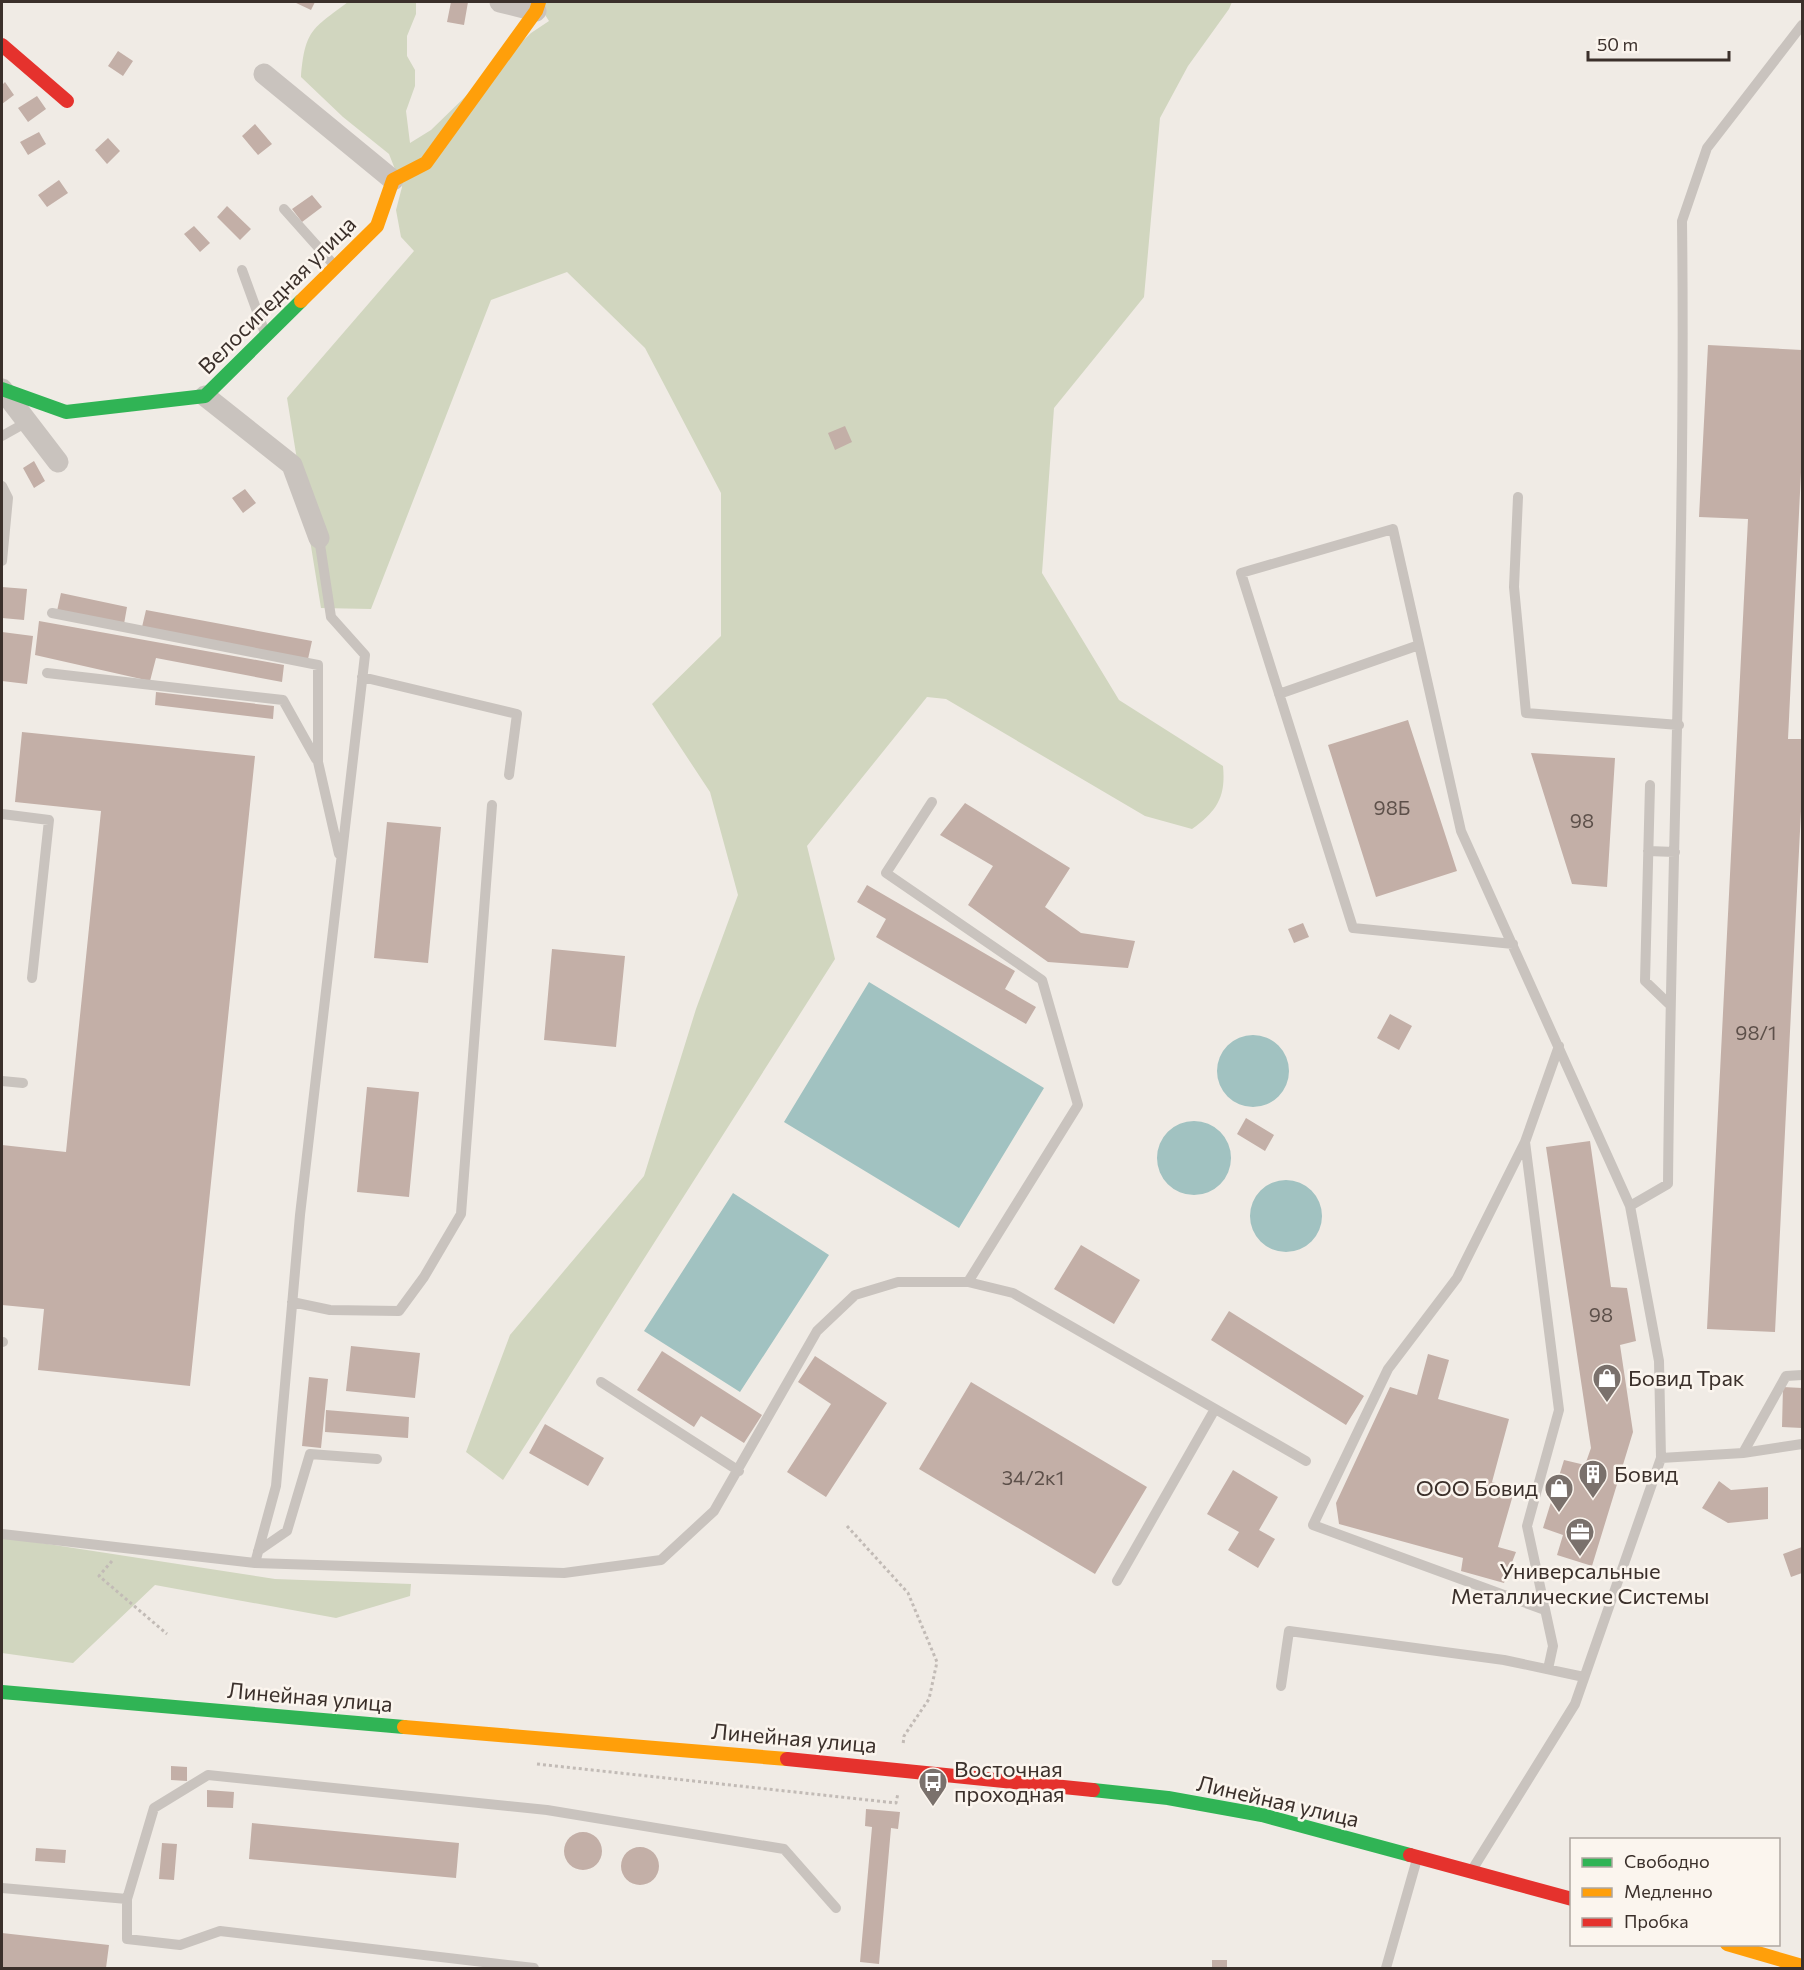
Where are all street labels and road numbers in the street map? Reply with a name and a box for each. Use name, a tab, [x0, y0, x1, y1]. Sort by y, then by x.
street label: Велосипедная улица	[192, 210, 361, 379]
street label: Линейная улица	[226, 1676, 394, 1717]
street label: Линейная улица	[710, 1717, 878, 1758]
street label: Линейная улица	[1194, 1769, 1362, 1832]

